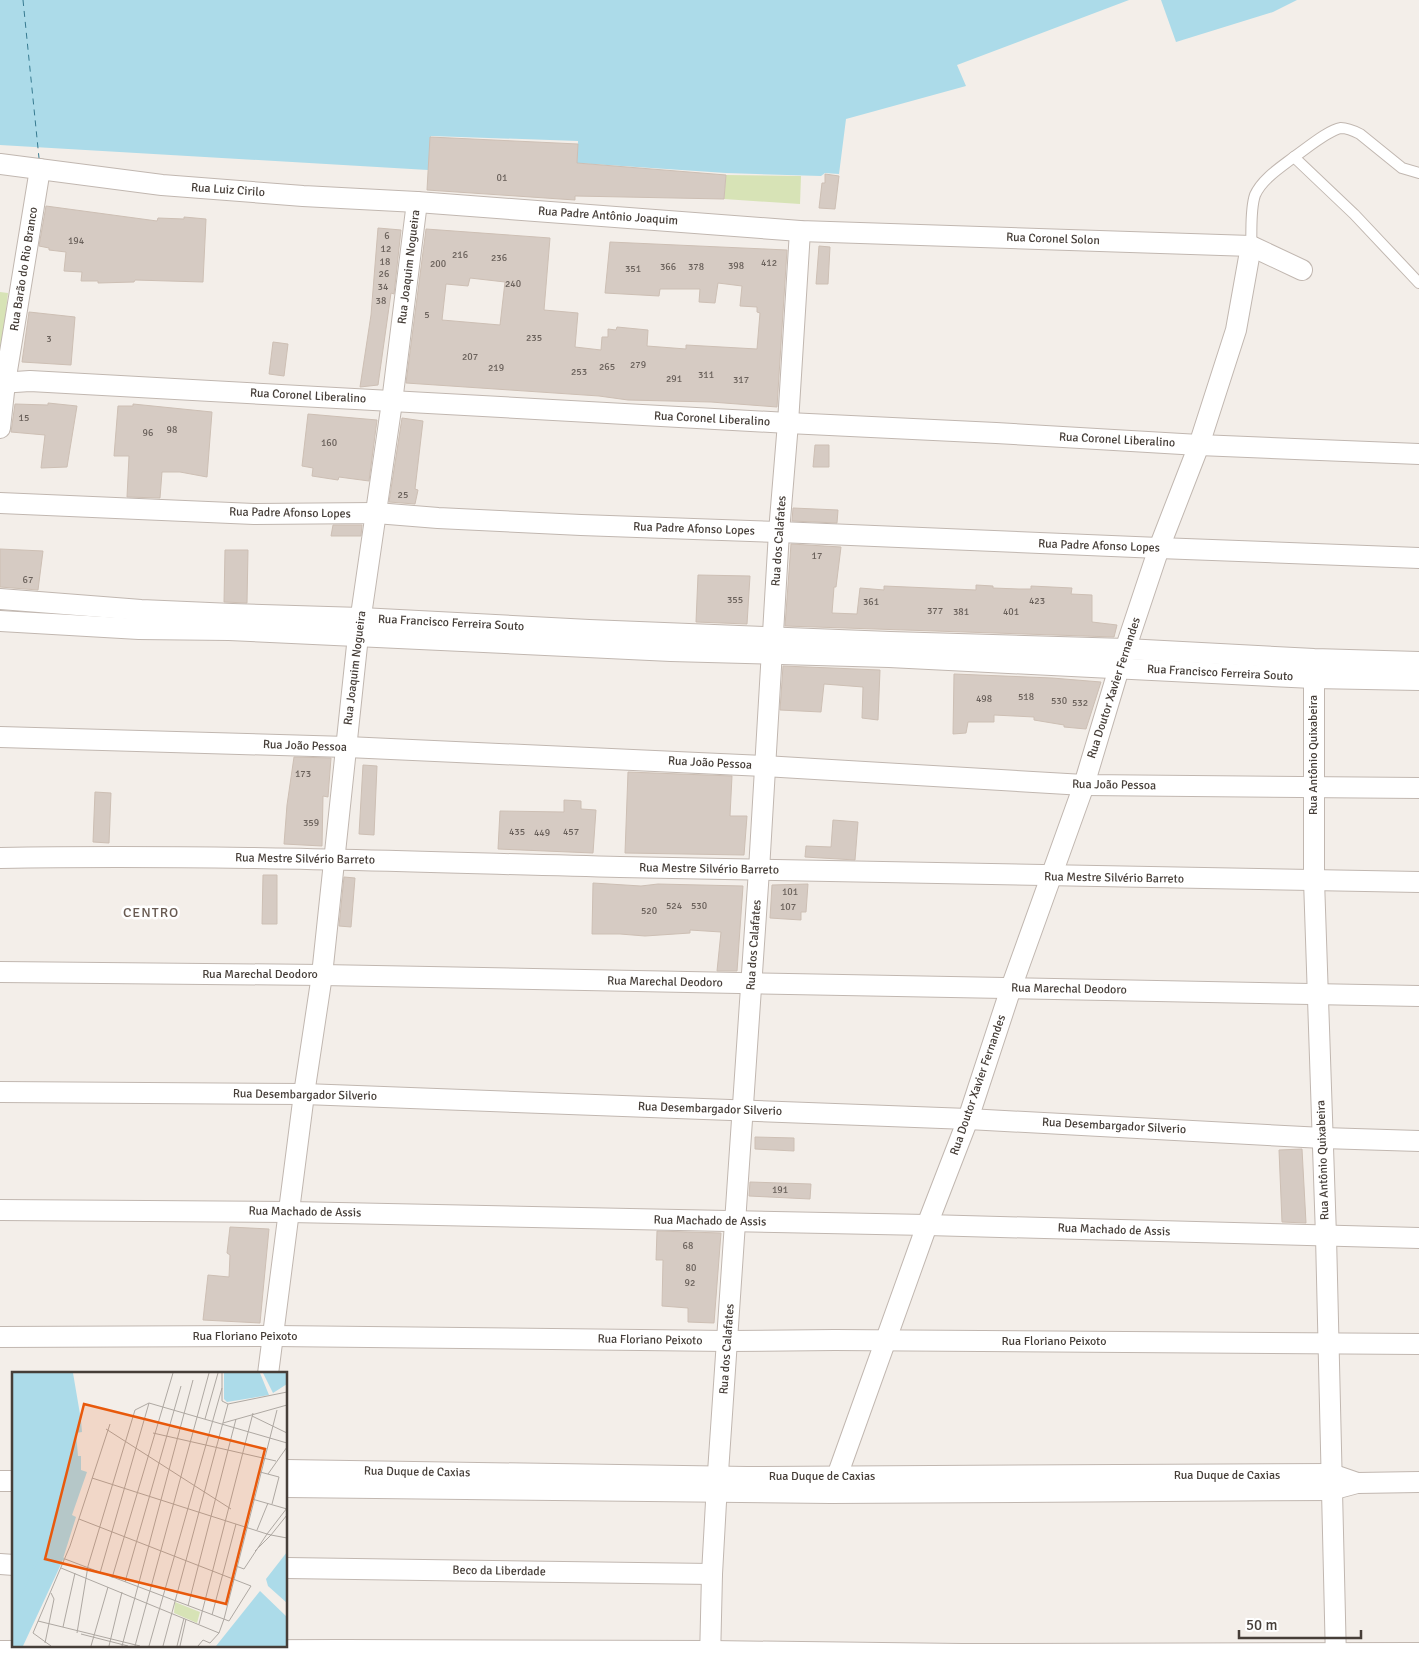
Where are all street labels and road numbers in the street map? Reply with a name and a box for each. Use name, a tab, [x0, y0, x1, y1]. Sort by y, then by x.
street label: Rua Luiz Cirilo	[191, 180, 265, 200]
street label: Rua Padre Antônio Joaquim	[538, 204, 678, 228]
street label: Rua Barão do Rio Branco	[7, 206, 41, 332]
street label: Rua Joaquim Nogueira	[395, 209, 423, 325]
street label: Rua Coronel Solon	[1006, 230, 1100, 248]
street label: Rua Coronel Liberalino	[250, 385, 366, 407]
street label: Rua Coronel Liberalino	[654, 408, 770, 430]
street label: Rua Coronel Liberalino	[1059, 429, 1175, 451]
street label: Rua dos Calafates	[768, 495, 790, 587]
street label: Rua Padre Afonso Lopes	[229, 504, 351, 522]
street label: Rua Padre Afonso Lopes	[633, 519, 755, 539]
street label: Rua Padre Afonso Lopes	[1038, 536, 1160, 556]
street label: Rua Joaquim Nogueira	[341, 610, 369, 726]
street label: Rua Francisco Ferreira Souto	[377, 612, 525, 634]
street label: Rua Doutor Xavier Fernandes	[1084, 615, 1144, 761]
street label: Rua Francisco Ferreira Souto	[1146, 662, 1294, 684]
street label: Rua Antônio Quixabeira	[1306, 695, 1321, 815]
street label: Rua João Pessoa	[263, 737, 347, 755]
street label: Rua João Pessoa	[668, 753, 752, 773]
street label: Rua João Pessoa	[1072, 777, 1156, 793]
street label: Rua Mestre Silvério Barreto	[235, 850, 375, 868]
street label: Rua Mestre Silvério Barreto	[639, 860, 779, 878]
street label: Rua Mestre Silvério Barreto	[1044, 869, 1184, 887]
street label: Rua dos Calafates	[743, 899, 765, 991]
street label: Rua Marechal Deodoro	[202, 967, 318, 982]
street label: Rua Marechal Deodoro	[607, 973, 723, 991]
street label: Rua Marechal Deodoro	[1011, 980, 1127, 998]
street label: Rua Doutor Xavier Fernandes	[947, 1013, 1009, 1157]
street label: Rua Desembargador Silverio	[233, 1086, 377, 1104]
street label: Rua Desembargador Silverio	[638, 1099, 782, 1119]
street label: Rua Antônio Quixabeira	[1313, 1100, 1333, 1220]
street label: Rua Desembargador Silverio	[1042, 1115, 1186, 1137]
street label: Rua Machado de Assis	[248, 1204, 362, 1220]
street label: Rua Machado de Assis	[653, 1213, 767, 1229]
street label: Rua Machado de Assis	[1057, 1221, 1171, 1239]
street label: Rua dos Calafates	[716, 1303, 738, 1395]
street label: Rua Floriano Peixoto	[193, 1329, 297, 1344]
street label: Rua Floriano Peixoto	[597, 1332, 703, 1348]
street label: Rua Floriano Peixoto	[1002, 1334, 1106, 1349]
street label: Rua Duque de Caxias	[364, 1464, 470, 1480]
street label: Rua Duque de Caxias	[1174, 1468, 1280, 1483]
street label: Rua Duque de Caxias	[769, 1469, 875, 1484]
street label: Beco da Liberdade	[452, 1563, 546, 1579]

